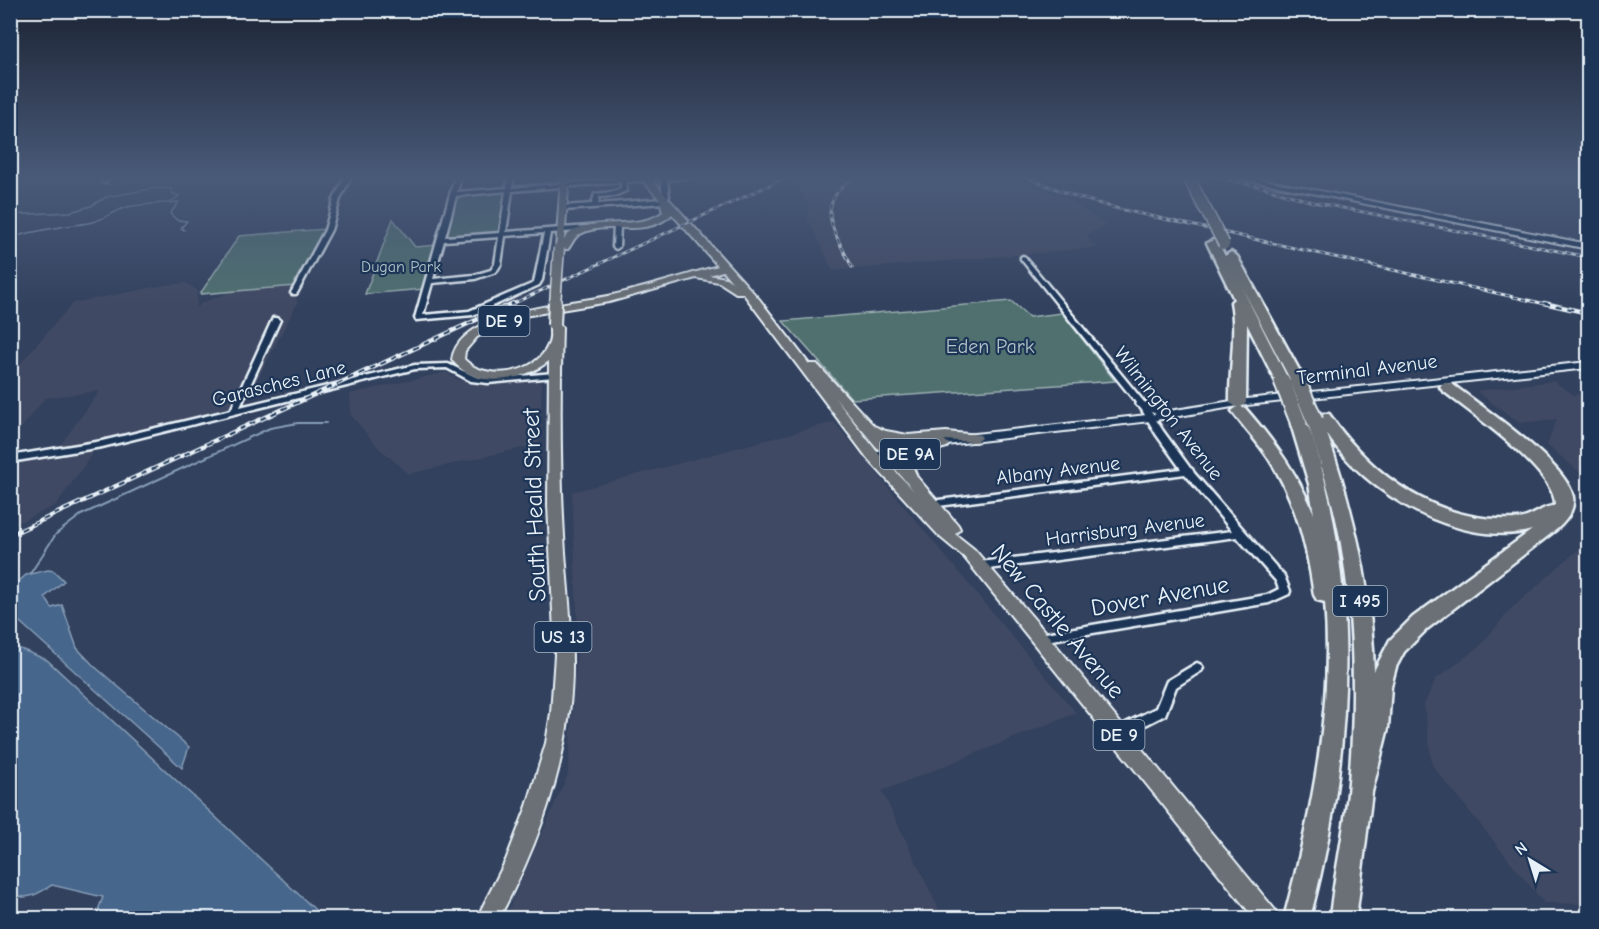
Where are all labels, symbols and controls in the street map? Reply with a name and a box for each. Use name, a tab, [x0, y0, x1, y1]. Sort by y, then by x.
park label: Dugan Park	[361, 258, 441, 276]
road number: DE 9	[478, 306, 530, 336]
park label: Eden Park	[946, 335, 1035, 358]
street label: Wilmington Avenue	[1109, 342, 1228, 485]
street label: Terminal Avenue	[1296, 349, 1439, 390]
street label: Garasches Lane	[210, 356, 348, 411]
street label: South Heald Street	[517, 407, 551, 602]
road number: DE 9A	[880, 439, 940, 469]
street label: Albany Avenue	[995, 451, 1121, 490]
street label: Harrisburg Avenue	[1044, 508, 1206, 551]
street label: New Castle Avenue	[985, 538, 1131, 704]
street label: Dover Avenue	[1089, 570, 1231, 622]
road number: I 495	[1333, 586, 1387, 616]
road number: US 13	[534, 622, 592, 652]
road number: DE 9	[1094, 720, 1144, 750]
north arrow	[1500, 830, 1560, 890]
text: N	[1512, 839, 1531, 859]

